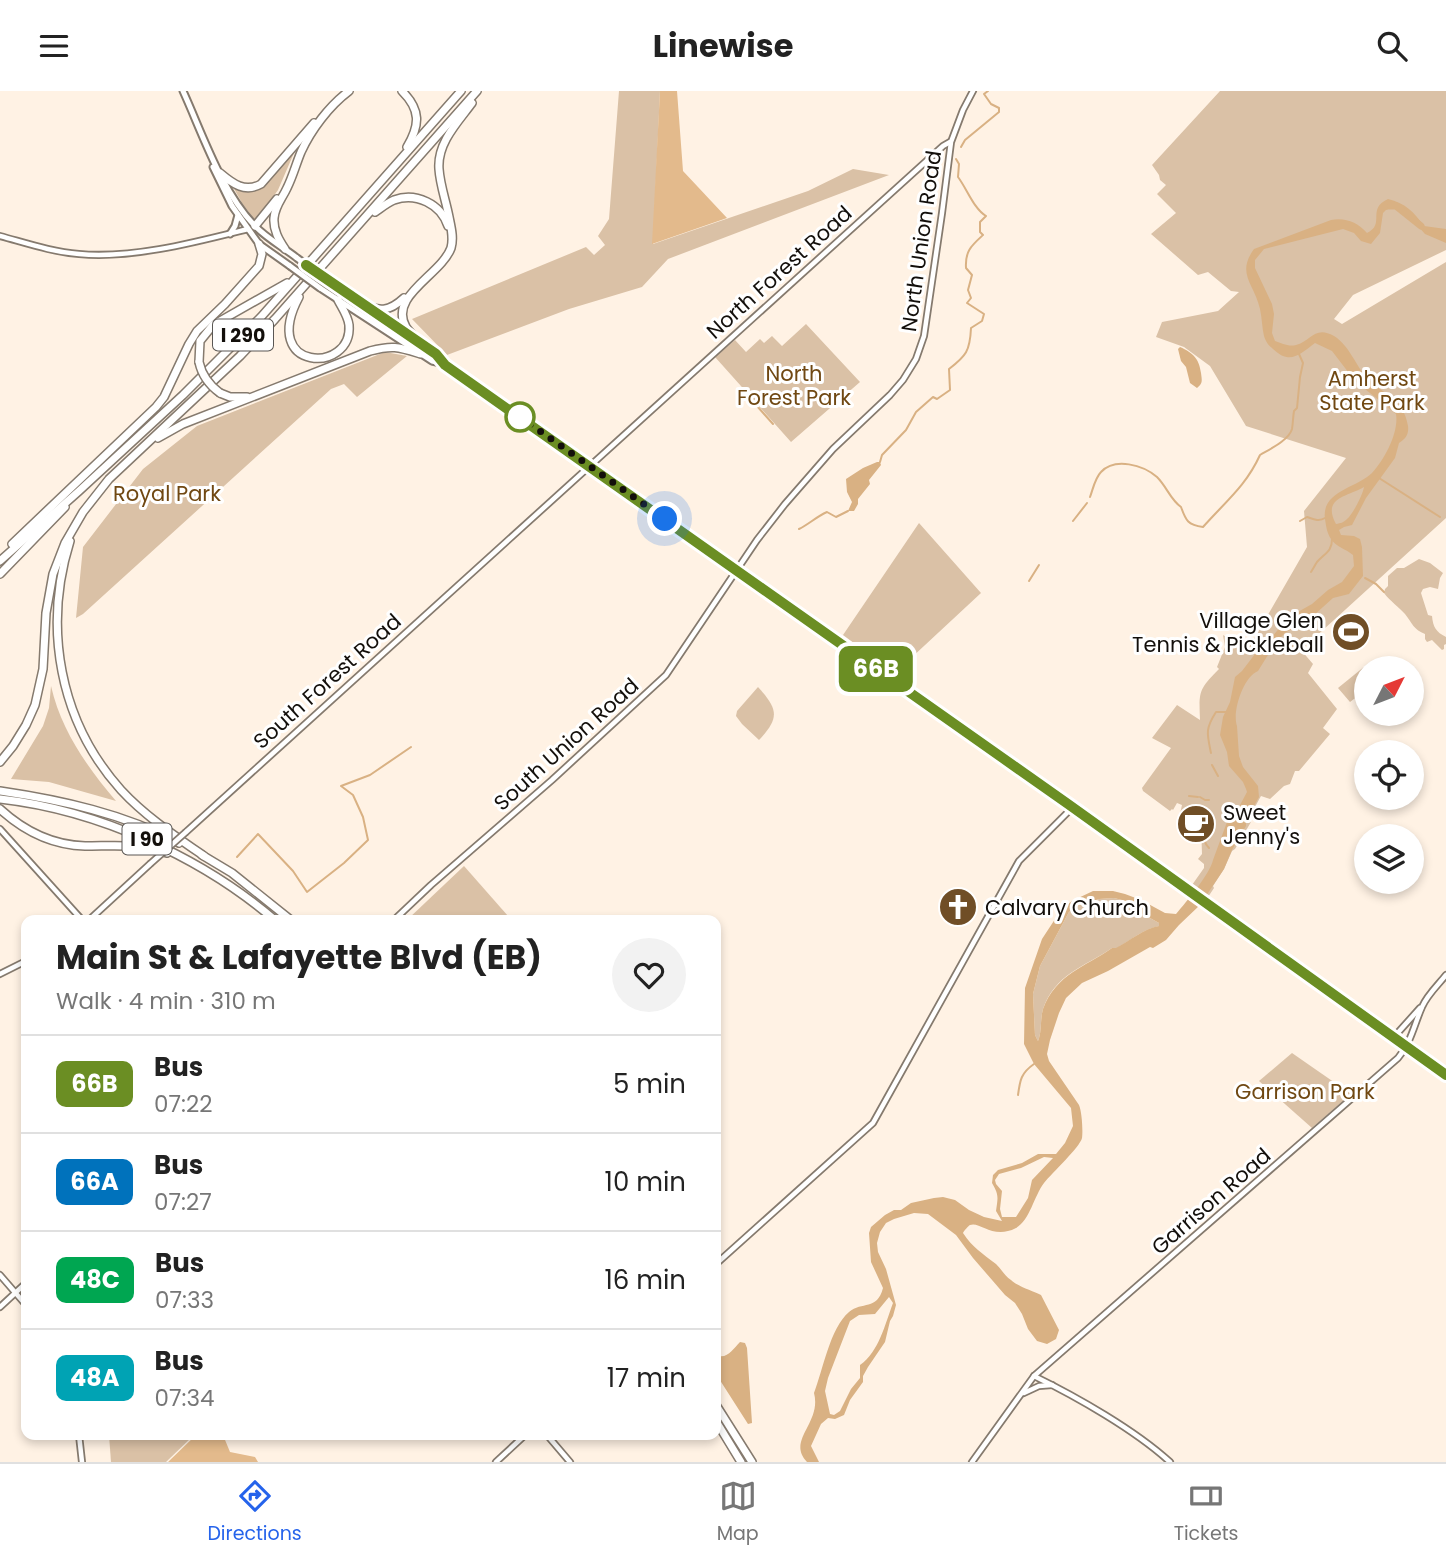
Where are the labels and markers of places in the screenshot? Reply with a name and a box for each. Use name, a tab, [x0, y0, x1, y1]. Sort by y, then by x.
unlabelled marker	[505, 402, 535, 432]
place label: Village Glen Tennis & Pickleball	[1132, 606, 1324, 659]
sports icon: Village Glen Tennis & Pickleball	[1330, 611, 1372, 653]
place label: Sweet Jenny's	[1223, 798, 1300, 851]
cafe icon: Sweet Jenny's	[1175, 803, 1217, 845]
church icon: Calvary Church	[937, 886, 979, 928]
place label: Calvary Church	[985, 893, 1149, 922]

